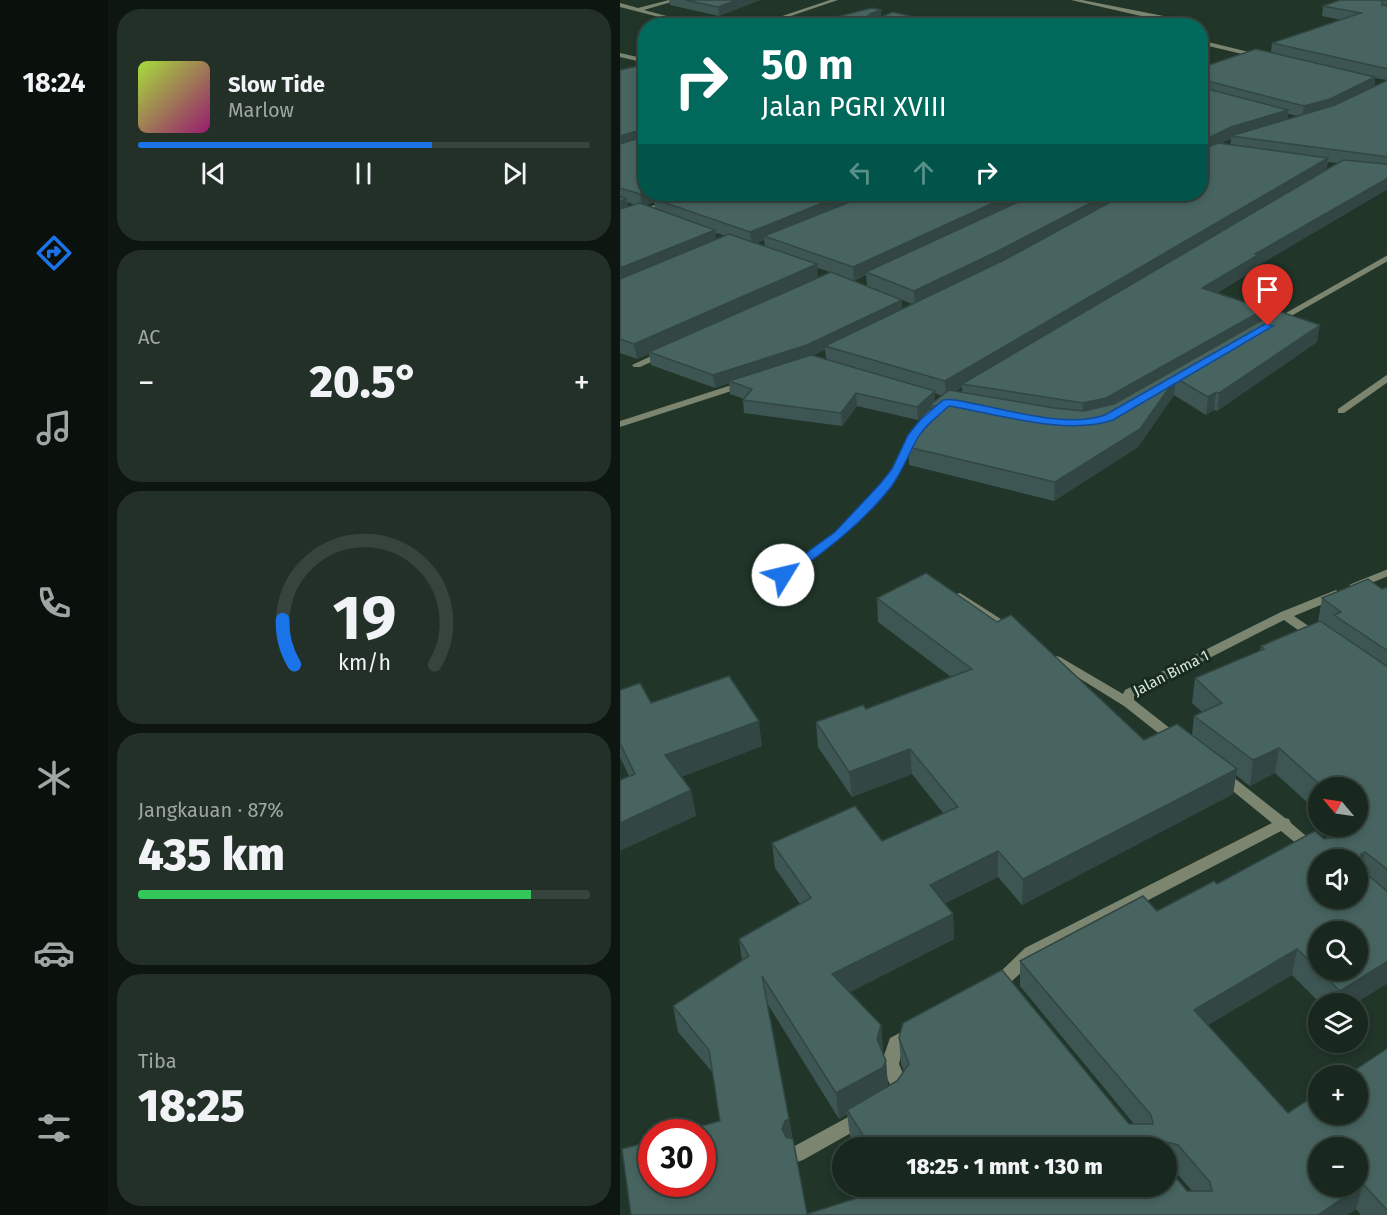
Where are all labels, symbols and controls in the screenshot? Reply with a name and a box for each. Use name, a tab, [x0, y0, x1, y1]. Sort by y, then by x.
text: 50 m	[761, 40, 854, 90]
icon: right	[662, 42, 740, 120]
text: 18:24	[22, 67, 86, 99]
text: Slow Tide	[228, 71, 325, 98]
text: Jalan PGRI XVIII	[761, 91, 947, 123]
text: Marlow	[228, 98, 294, 122]
icon: left	[844, 156, 877, 189]
icon: ahead	[907, 156, 940, 189]
icon: right	[970, 156, 1003, 189]
icon: previous	[197, 157, 230, 190]
icon: pause	[347, 157, 380, 190]
icon: next	[498, 157, 531, 190]
icon: directions	[33, 232, 75, 274]
pin	[1242, 264, 1293, 326]
icon: arrive	[1251, 273, 1284, 306]
text: AC	[138, 325, 160, 349]
text: 20.5°	[309, 355, 419, 409]
text: −	[138, 363, 155, 403]
text: +	[574, 363, 590, 403]
icon: music	[33, 407, 75, 449]
position arrow	[751, 543, 815, 607]
text: 19	[332, 581, 396, 656]
icon: phone	[33, 582, 75, 624]
street label: Jalan Bima 1	[1130, 646, 1212, 700]
text: km/h	[337, 650, 391, 676]
icon: climate	[33, 757, 75, 799]
north arrow	[1308, 777, 1368, 837]
map controls	[1308, 777, 1368, 1197]
text: Jangkauan · 87%	[138, 798, 284, 822]
text: 435 km	[138, 828, 285, 882]
button: sound	[1308, 849, 1368, 909]
button: search	[1308, 921, 1368, 981]
icon: car	[33, 932, 75, 974]
button: layers	[1308, 993, 1368, 1053]
text: Tiba	[138, 1049, 177, 1073]
button: +	[1308, 1065, 1368, 1125]
text: 18:25	[138, 1079, 245, 1133]
icon: filters	[33, 1107, 75, 1149]
speed limit sign: 30	[638, 1119, 716, 1197]
button: −	[1308, 1137, 1368, 1197]
text: 18:25 · 1 mnt · 130 m	[906, 1153, 1103, 1180]

